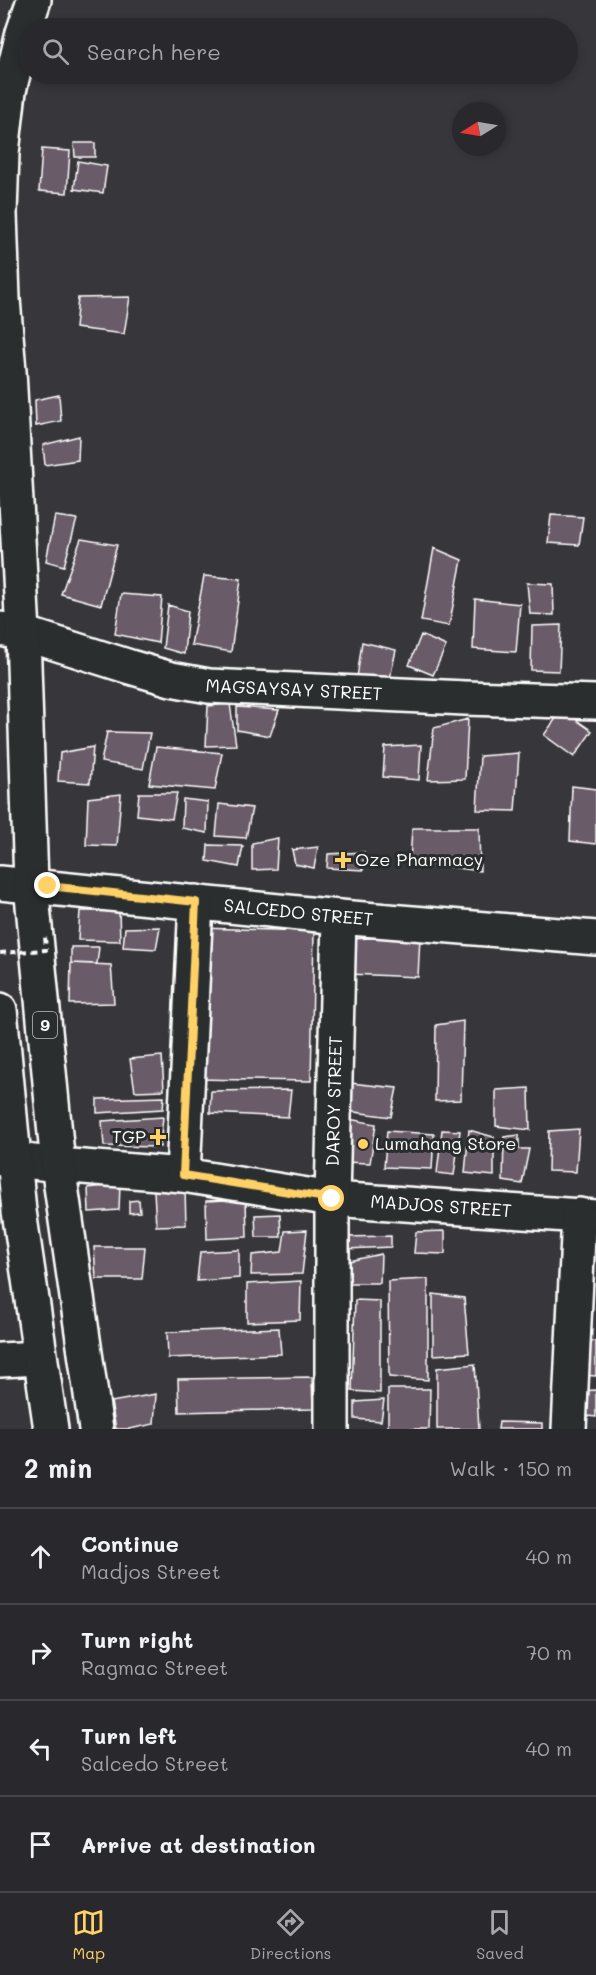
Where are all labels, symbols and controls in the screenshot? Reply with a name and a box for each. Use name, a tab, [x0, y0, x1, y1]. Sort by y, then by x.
search box	[18, 18, 578, 84]
icon: search	[39, 35, 72, 68]
text: Search here	[87, 37, 221, 66]
north arrow	[452, 102, 506, 156]
street label: MAGSAYSAY STREET	[205, 673, 383, 705]
place label: Oze Pharmacy	[355, 847, 483, 871]
marker: Oze Pharmacy	[336, 853, 350, 867]
route end	[34, 872, 60, 898]
street label: SALCEDO STREET	[223, 893, 374, 931]
road number: 9	[33, 1012, 57, 1038]
street label: DAROY STREET	[320, 1035, 347, 1167]
place label: TGP	[112, 1124, 146, 1148]
marker: TGP	[151, 1130, 165, 1144]
place label: Lumahang Store	[375, 1131, 516, 1155]
marker: Lumahang Store	[356, 1137, 370, 1151]
route start	[318, 1185, 344, 1211]
street label: MADJOS STREET	[370, 1189, 513, 1222]
text: 2 min	[24, 1451, 92, 1485]
text: Walk · 150 m	[450, 1455, 572, 1481]
text: Continue	[81, 1529, 179, 1558]
icon: ahead	[24, 1540, 57, 1573]
text: 40 m	[526, 1543, 572, 1569]
text: Madjos Street	[81, 1558, 220, 1584]
text: Turn right	[81, 1625, 193, 1654]
icon: right	[24, 1636, 57, 1669]
text: 70 m	[526, 1639, 572, 1665]
text: Ragmac Street	[81, 1654, 228, 1680]
text: Turn left	[81, 1721, 177, 1750]
icon: left	[24, 1732, 57, 1765]
text: 40 m	[526, 1735, 572, 1761]
text: Salcedo Street	[81, 1750, 228, 1776]
icon: arrive	[24, 1828, 57, 1861]
text: Arrive at destination	[81, 1830, 316, 1859]
tab: Map	[72, 1906, 105, 1963]
tab: Directions	[250, 1906, 331, 1963]
tab: Saved	[476, 1906, 524, 1963]

